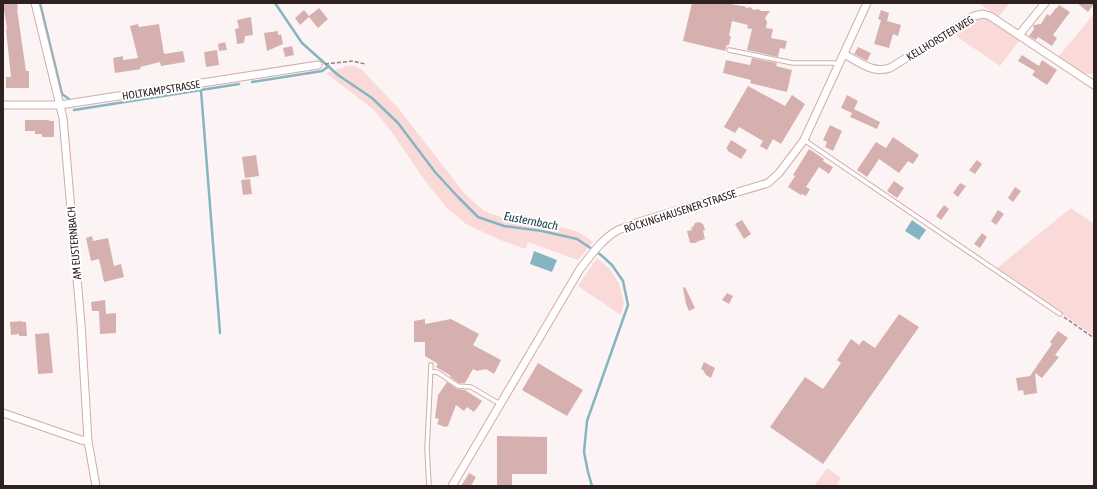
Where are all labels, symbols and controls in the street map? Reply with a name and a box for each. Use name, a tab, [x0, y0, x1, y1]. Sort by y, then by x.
street label: KELLHORSTER WEG	[904, 13, 976, 63]
street label: HOLTKAMPSTRASSE	[121, 78, 201, 102]
street label: RÖCKINGHAUSENER STRASSE	[622, 187, 738, 235]
street label: AM EUSTERNBACH	[65, 206, 83, 280]
water label: Eusternbach	[503, 209, 559, 233]

